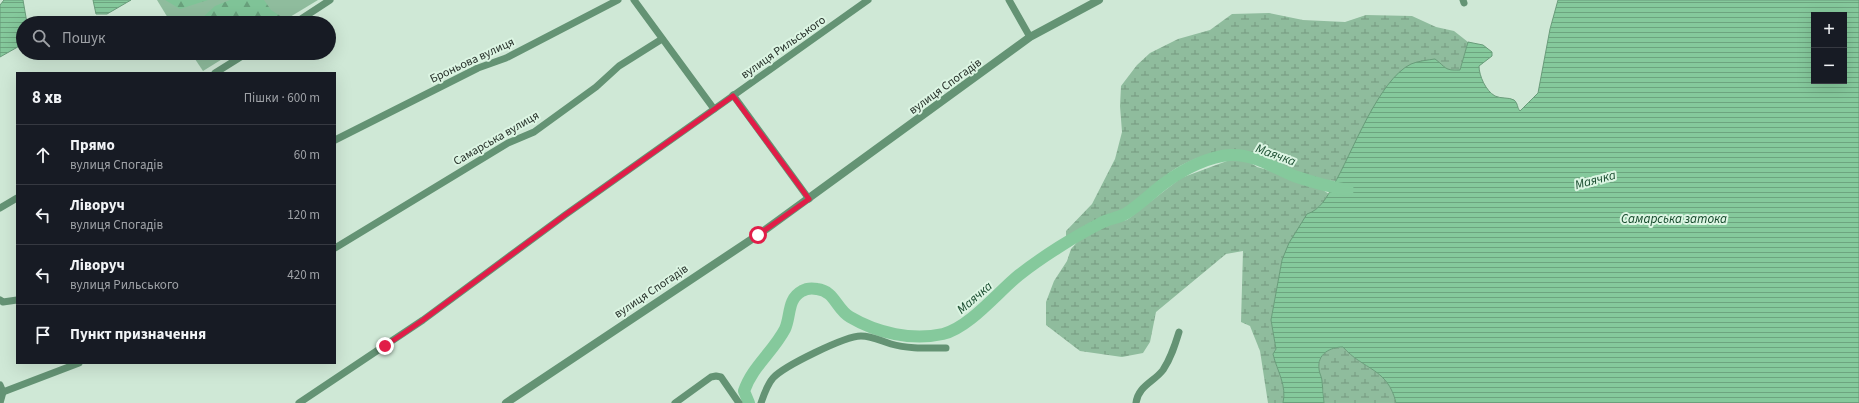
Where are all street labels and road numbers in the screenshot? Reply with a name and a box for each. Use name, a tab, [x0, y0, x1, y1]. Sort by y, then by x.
street label: вулиця Рильського	[737, 12, 829, 83]
street label: Броньова вулиця	[427, 33, 517, 87]
street label: вулиця Спогадів	[906, 54, 985, 119]
street label: Самарська вулиця	[450, 107, 542, 170]
street label: вулиця Спогадів	[611, 260, 692, 323]

